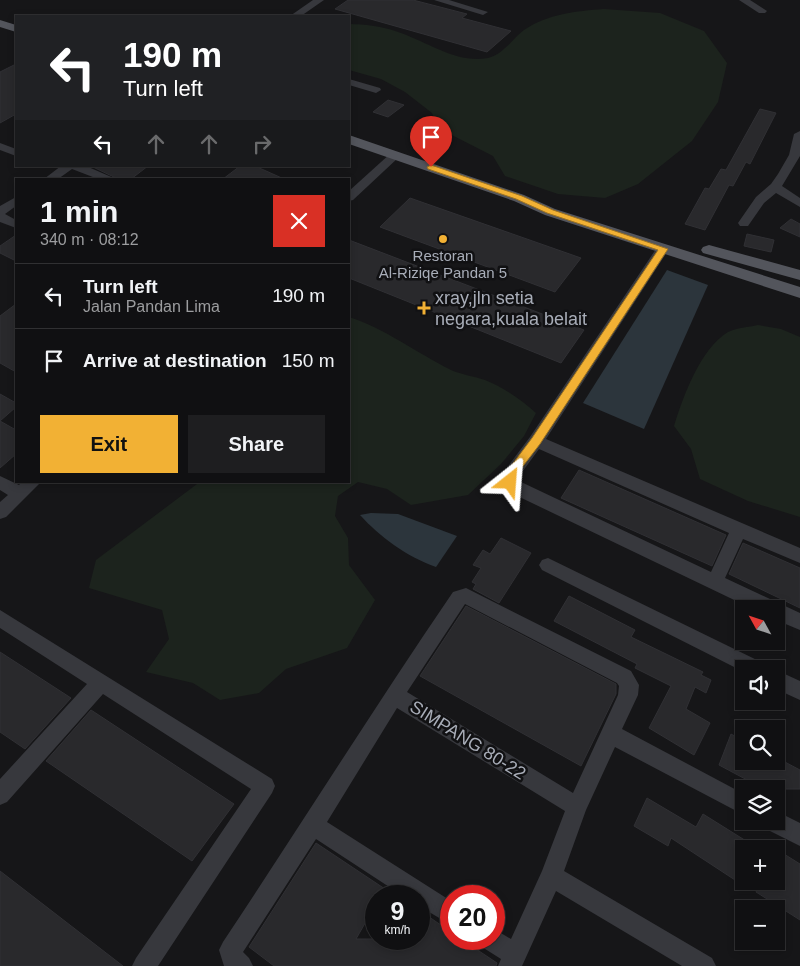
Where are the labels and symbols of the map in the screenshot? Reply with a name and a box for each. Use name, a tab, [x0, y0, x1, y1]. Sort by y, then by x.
pin	[410, 116, 452, 167]
marker: Restoran Al-Riziqe Pandan 5	[437, 233, 449, 245]
place label: Restoran Al-Riziqe Pandan 5	[379, 247, 507, 281]
place label: xray,jln setia negara,kuala belait	[435, 288, 587, 329]
marker: xray,jln setia negara,kuala belait	[417, 301, 431, 315]
position arrow	[483, 455, 535, 507]
north arrow	[735, 600, 785, 650]
street label: SIMPANG 80-22	[406, 696, 530, 784]
speed limit sign: 20	[440, 885, 505, 950]

